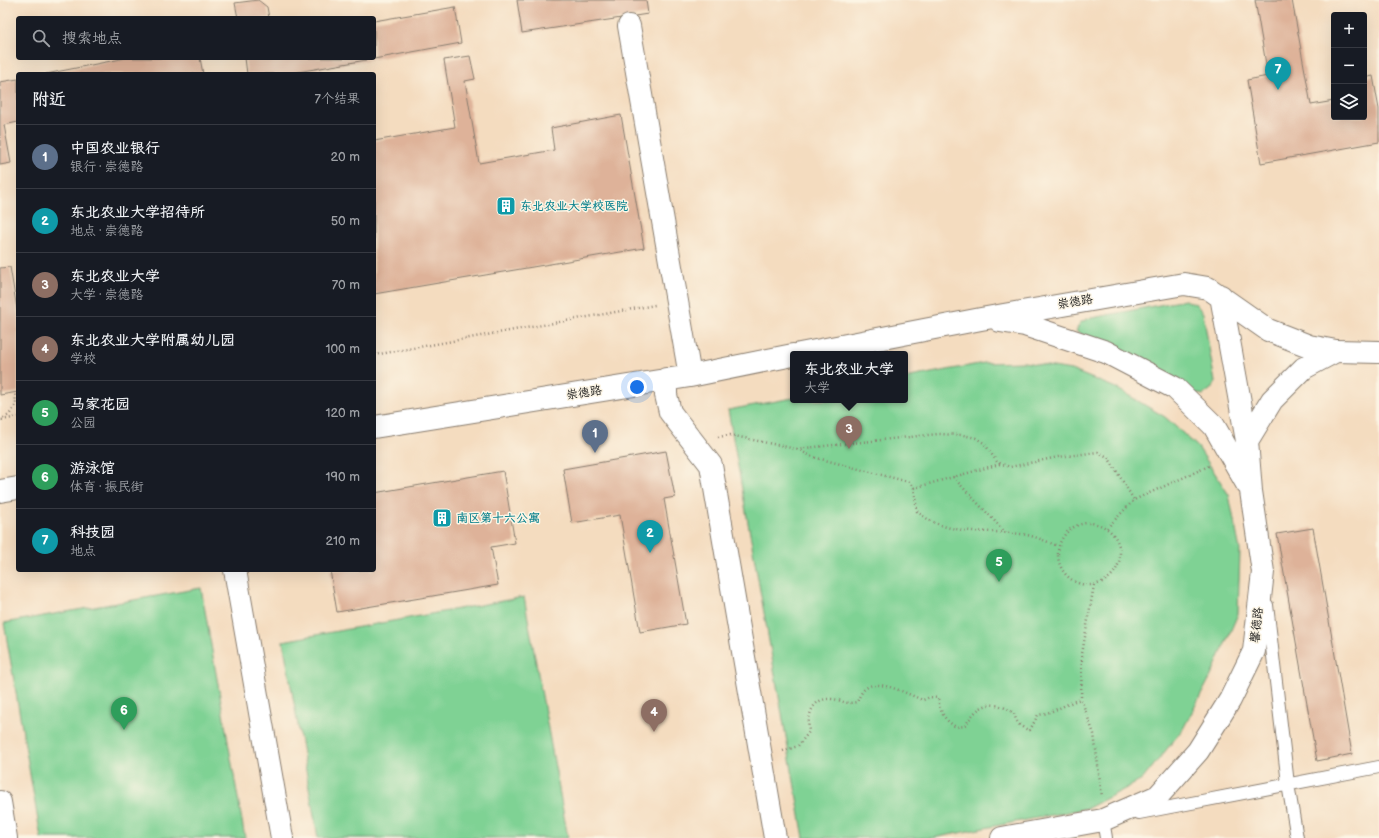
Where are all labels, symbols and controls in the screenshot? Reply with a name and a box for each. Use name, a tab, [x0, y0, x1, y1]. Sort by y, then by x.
map controls	[1331, 12, 1367, 120]
button: +	[1331, 12, 1367, 48]
search box	[16, 16, 376, 60]
icon: search	[30, 27, 52, 49]
text: 搜索地点	[62, 29, 122, 48]
button: −	[1331, 48, 1367, 84]
pin: 7	[1265, 57, 1291, 90]
button: layers	[1331, 84, 1367, 120]
text: 附近	[32, 90, 66, 110]
text: 7个结果	[315, 91, 360, 107]
text: 中国农业银行	[70, 139, 160, 158]
text: 1	[42, 149, 48, 165]
text: 20 m	[330, 149, 360, 165]
text: 银行 · 崇德路	[70, 159, 143, 175]
building icon: 东北农业大学校医院	[495, 195, 517, 217]
place label: 东北农业大学校医院	[520, 199, 628, 214]
text: 东北农业大学招待所	[70, 203, 205, 222]
text: 2	[41, 213, 49, 229]
text: 50 m	[331, 213, 360, 229]
text: 地点 · 崇德路	[70, 223, 143, 239]
text: 东北农业大学	[70, 267, 160, 286]
text: 3	[41, 277, 49, 293]
text: 70 m	[332, 277, 360, 293]
text: 大学 · 崇德路	[70, 287, 143, 303]
street label: 崇德路	[1056, 291, 1094, 313]
text: 东北农业大学附属幼儿园	[70, 331, 235, 350]
text: 4	[41, 341, 49, 357]
text: 100 m	[325, 341, 360, 357]
text: 学校	[70, 351, 96, 367]
popup	[790, 351, 908, 403]
text: 东北农业大学	[804, 360, 894, 379]
your location	[627, 377, 647, 397]
text: 大学	[804, 380, 830, 396]
street label: 崇德路	[565, 383, 603, 403]
text: 马家花园	[70, 395, 130, 414]
text: 5	[41, 405, 49, 421]
text: 120 m	[325, 405, 360, 421]
text: 公园	[70, 415, 96, 431]
pin: 3	[836, 416, 862, 449]
pin: 1	[582, 420, 608, 453]
text: 游泳馆	[70, 459, 115, 478]
text: 6	[41, 469, 49, 485]
text: 190 m	[326, 469, 360, 485]
text: 体育 · 振民街	[70, 479, 143, 495]
building icon: 南区第十六公寓	[431, 507, 453, 529]
place label: 南区第十六公寓	[456, 511, 540, 526]
pin: 2	[637, 520, 663, 553]
text: 科技园	[70, 523, 115, 542]
text: 7	[41, 533, 49, 549]
text: 210 m	[326, 533, 360, 549]
text: 地点	[70, 543, 96, 559]
pin: 5	[986, 549, 1012, 582]
street label: 馨德路	[1248, 606, 1266, 644]
pin: 6	[111, 697, 137, 730]
pin: 4	[641, 699, 667, 732]

